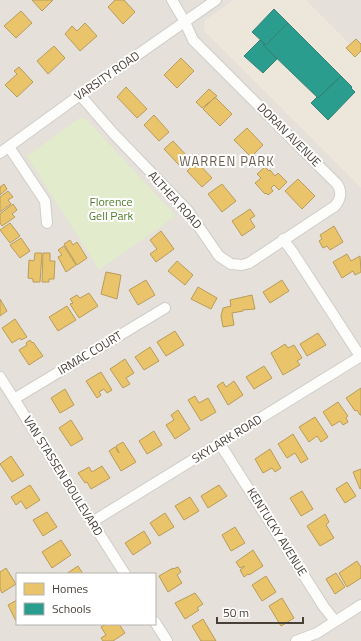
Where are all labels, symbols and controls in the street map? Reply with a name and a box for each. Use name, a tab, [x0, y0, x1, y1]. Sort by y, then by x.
street label: VARSITY ROAD	[70, 46, 144, 105]
street label: DORAN AVENUE	[253, 98, 326, 171]
district label: WARREN PARK	[179, 151, 275, 171]
street label: ALTHEA ROAD	[144, 166, 207, 233]
park label: Florence Gell Park	[89, 192, 134, 225]
street label: IRMAC COURT	[54, 325, 126, 379]
street label: SKYLARK ROAD	[188, 409, 266, 468]
street label: VAN STASSEN BOULEVARD	[19, 412, 108, 540]
street label: KENTUCKY AVENUE	[243, 484, 312, 580]
legend	[16, 573, 156, 625]
text: Homes	[52, 579, 88, 598]
text: Schools	[52, 599, 92, 618]
scale bar	[217, 599, 303, 625]
text: 50 m	[223, 603, 249, 622]

